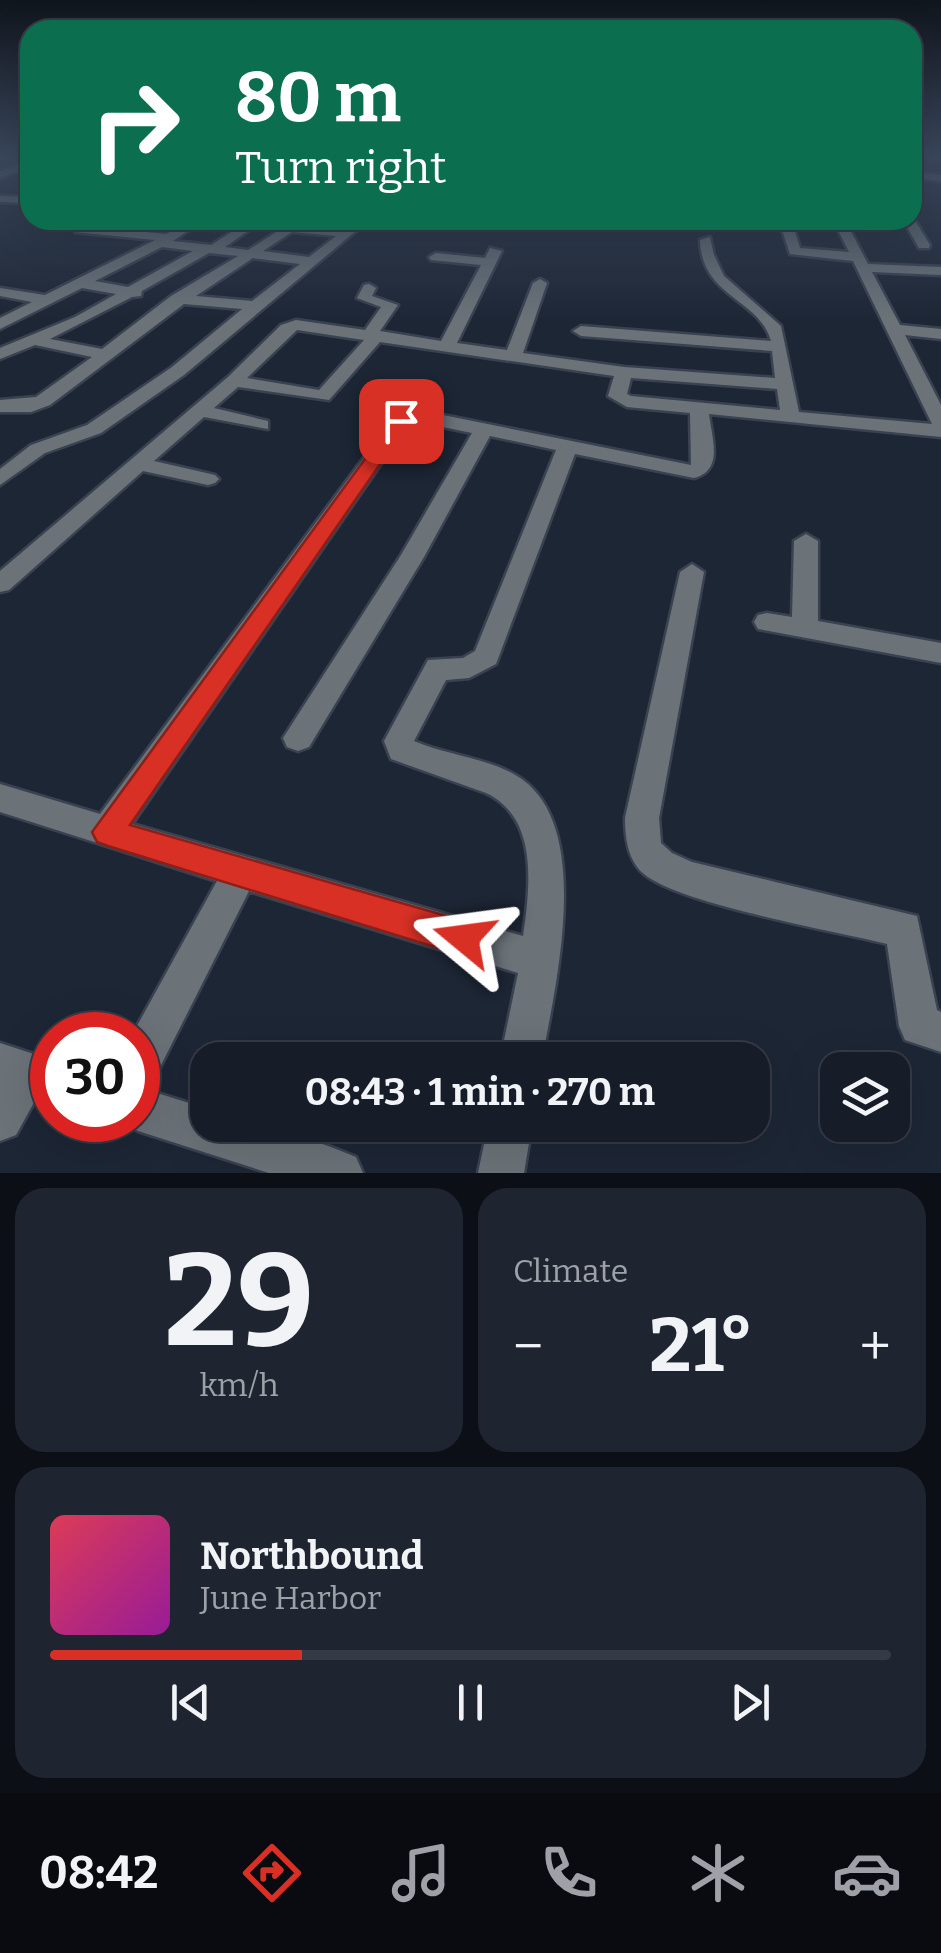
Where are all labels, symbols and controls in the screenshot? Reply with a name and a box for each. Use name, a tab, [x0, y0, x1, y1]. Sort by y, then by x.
text: 80 m	[235, 56, 401, 140]
icon: right	[70, 60, 200, 190]
text: Turn right	[235, 141, 447, 195]
pin	[359, 379, 444, 464]
icon: arrive	[374, 394, 429, 449]
position arrow	[412, 886, 516, 990]
speed limit sign: 30	[30, 1012, 160, 1142]
map controls	[820, 1052, 910, 1142]
button: layers	[820, 1052, 910, 1142]
text: 08:43 · 1 min · 270 m	[305, 1069, 655, 1115]
text: 29	[164, 1223, 314, 1379]
text: Climate	[513, 1252, 628, 1290]
text: 21°	[649, 1301, 754, 1391]
text: −	[513, 1314, 543, 1380]
text: +	[860, 1314, 891, 1380]
text: km/h	[199, 1366, 279, 1404]
text: Northbound	[200, 1533, 423, 1579]
text: June Harbor	[200, 1579, 381, 1617]
icon: previous	[163, 1675, 218, 1730]
icon: pause	[443, 1675, 498, 1730]
icon: next	[723, 1675, 778, 1730]
icon: directions	[237, 1838, 307, 1908]
icon: music	[386, 1838, 456, 1908]
icon: phone	[534, 1838, 604, 1908]
icon: climate	[683, 1838, 753, 1908]
icon: car	[832, 1838, 902, 1908]
text: 08:42	[39, 1846, 158, 1900]

